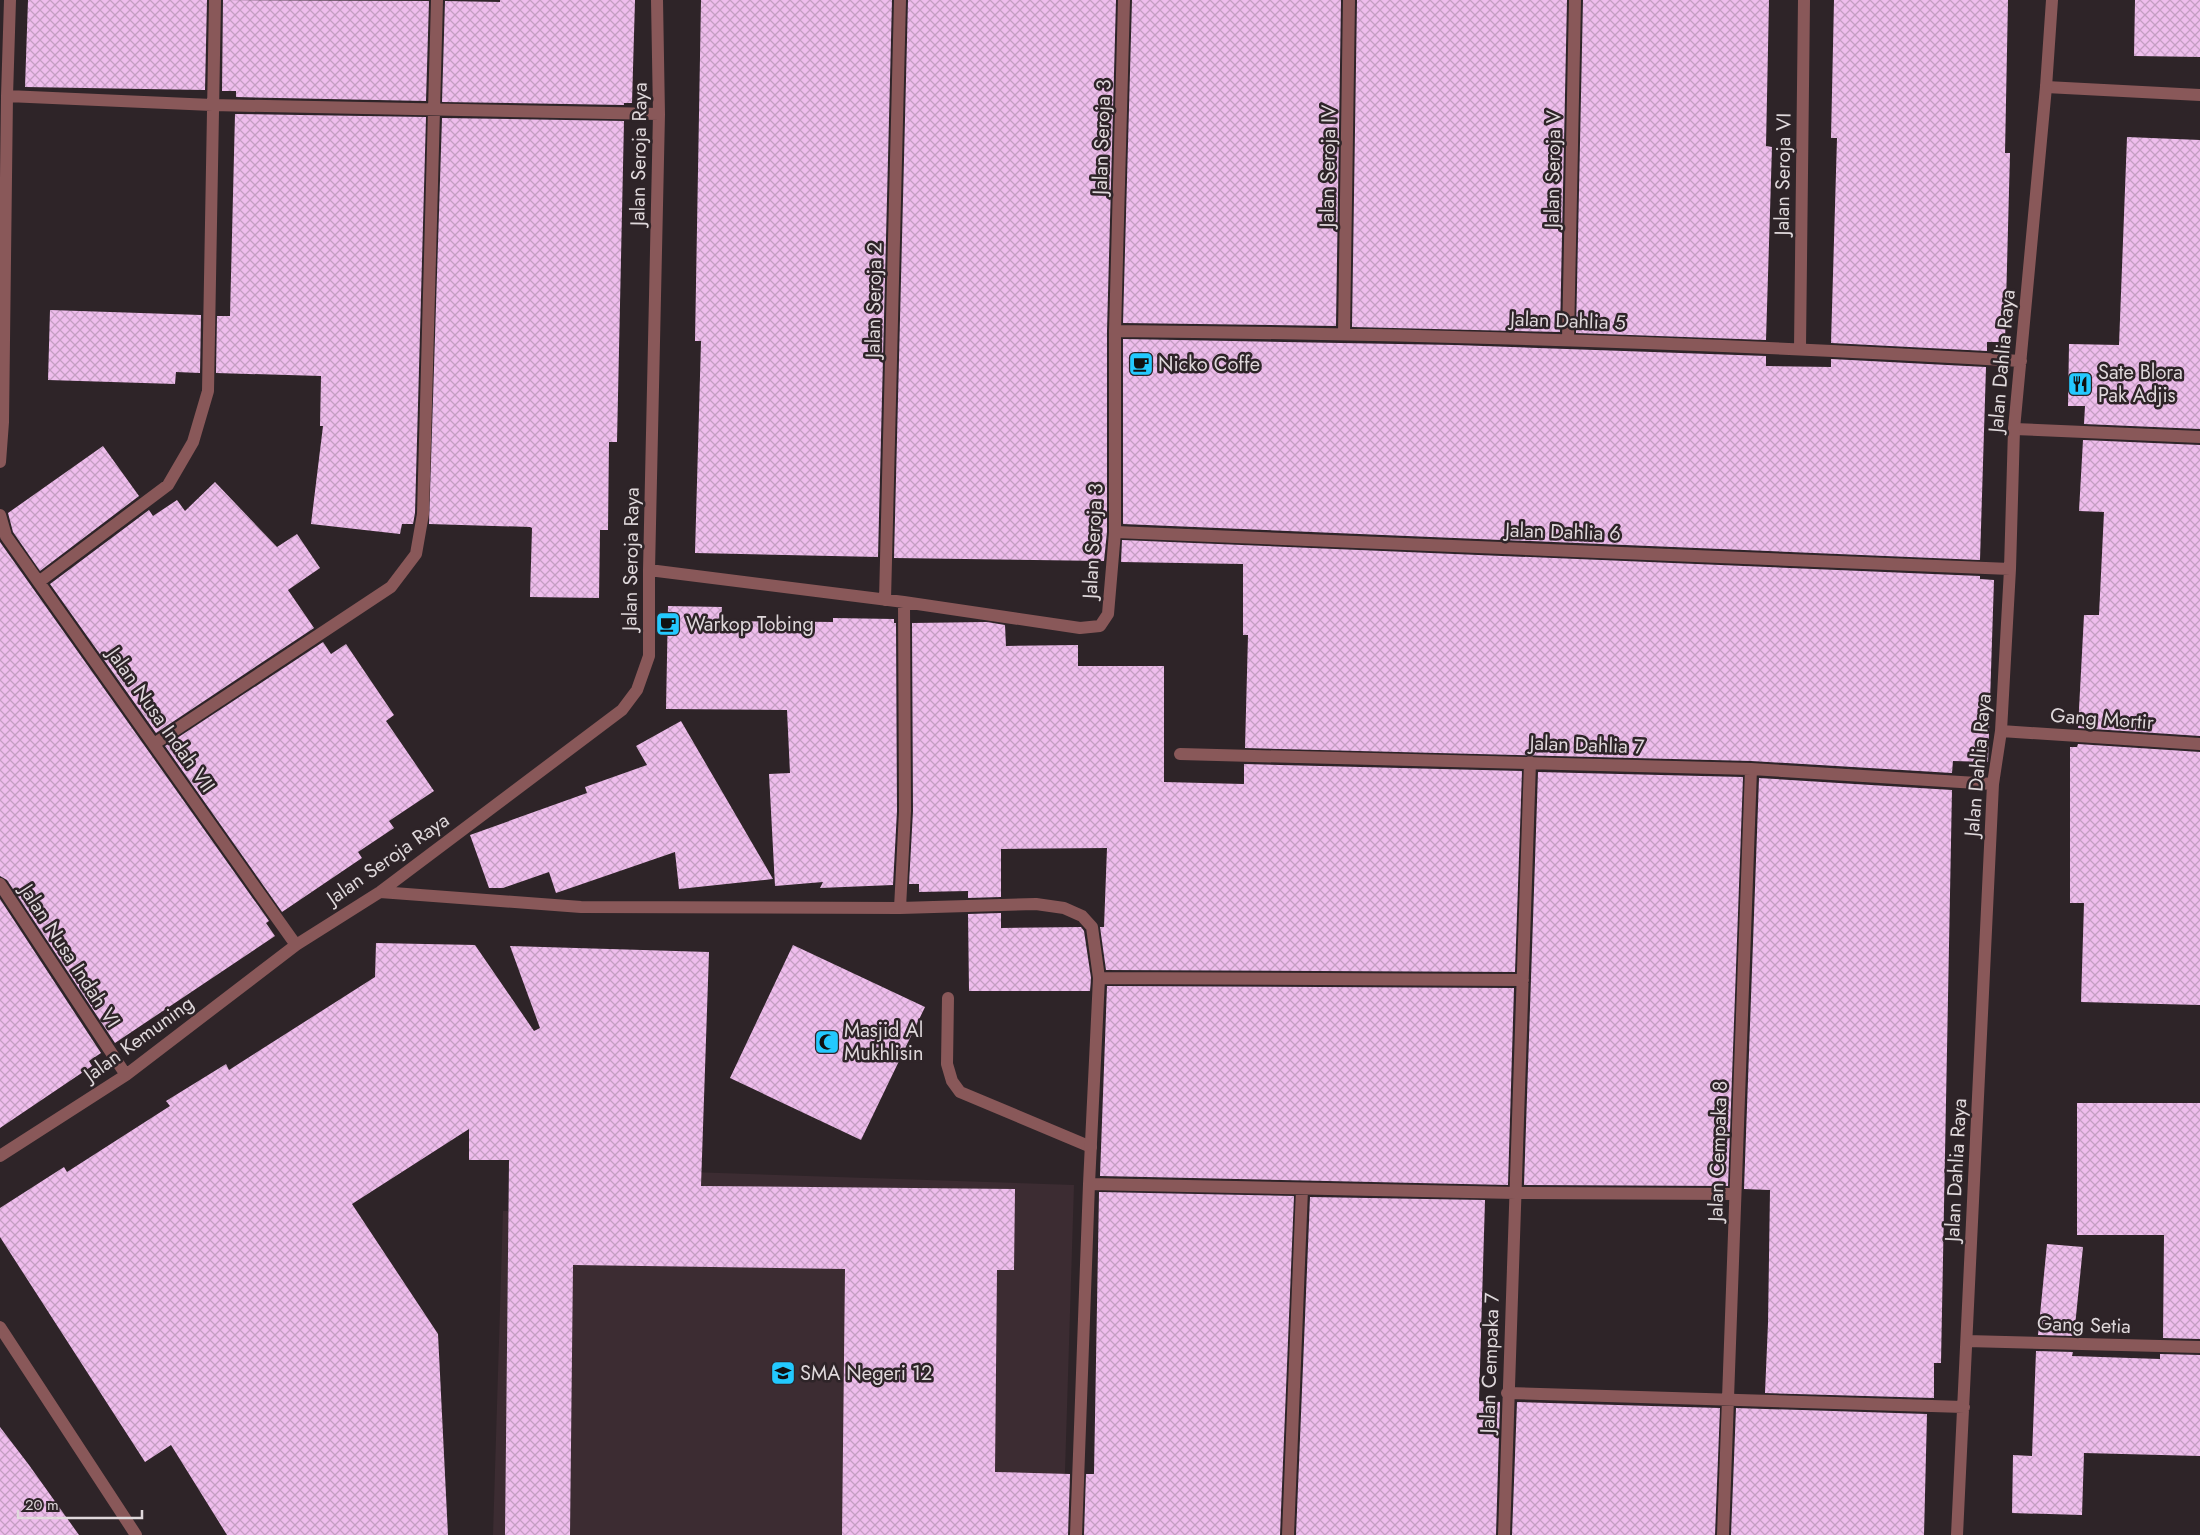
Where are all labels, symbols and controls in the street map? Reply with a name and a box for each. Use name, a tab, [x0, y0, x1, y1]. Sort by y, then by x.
street label: Jalan Seroja 3	[1085, 79, 1119, 198]
street label: Jalan Seroja Raya	[623, 82, 655, 229]
street label: Jalan Seroja IV	[1312, 104, 1344, 231]
street label: Jalan Seroja V	[1537, 109, 1569, 231]
street label: Jalan Seroja VI	[1767, 112, 1799, 239]
street label: Jalan Seroja 2	[858, 242, 890, 361]
street label: Jalan Dahlia Raya	[1981, 288, 2023, 437]
street label: Jalan Dahlia 5	[1507, 304, 1626, 338]
place label: Nicko Coffe	[1158, 350, 1260, 379]
cafe icon: Nicko Coffe	[1128, 351, 1154, 377]
place label: Sate Blora Pak Adjis	[2098, 358, 2183, 410]
restaurant icon: Sate Blora Pak Adjis	[2067, 371, 2093, 397]
street label: Jalan Seroja 3	[1075, 483, 1111, 602]
street label: Jalan Seroja Raya	[615, 487, 647, 634]
street label: Jalan Dahlia 6	[1502, 515, 1621, 549]
place label: Warkop Tobing	[686, 610, 814, 639]
cafe icon: Warkop Tobing	[655, 611, 681, 637]
street label: Jalan Nusa Indah VII	[98, 639, 222, 798]
street label: Jalan Dahlia Raya	[1957, 692, 1999, 841]
street label: Gang Mortir	[2049, 701, 2155, 737]
street label: Jalan Dahlia 7	[1526, 728, 1645, 762]
street label: Jalan Seroja Raya	[318, 806, 455, 914]
street label: Jalan Nusa Indah VI	[11, 876, 127, 1033]
street label: Jalan Kemuning	[76, 989, 200, 1091]
place label: Masjid Al Mukhlisin	[844, 1016, 924, 1068]
mosque icon: Masjid Al Mukhlisin	[814, 1029, 840, 1055]
street label: Jalan Cempaka 8	[1701, 1080, 1735, 1225]
street label: Jalan Dahlia Raya	[1938, 1098, 1974, 1245]
street label: Jalan Cempaka 7	[1473, 1292, 1507, 1437]
street label: Gang Setia	[2037, 1309, 2131, 1341]
place label: SMA Negeri 12	[800, 1359, 932, 1388]
school or university icon: SMA Negeri 12	[770, 1360, 796, 1386]
scale bar	[18, 1488, 141, 1520]
text: 20 m	[25, 1494, 59, 1516]

